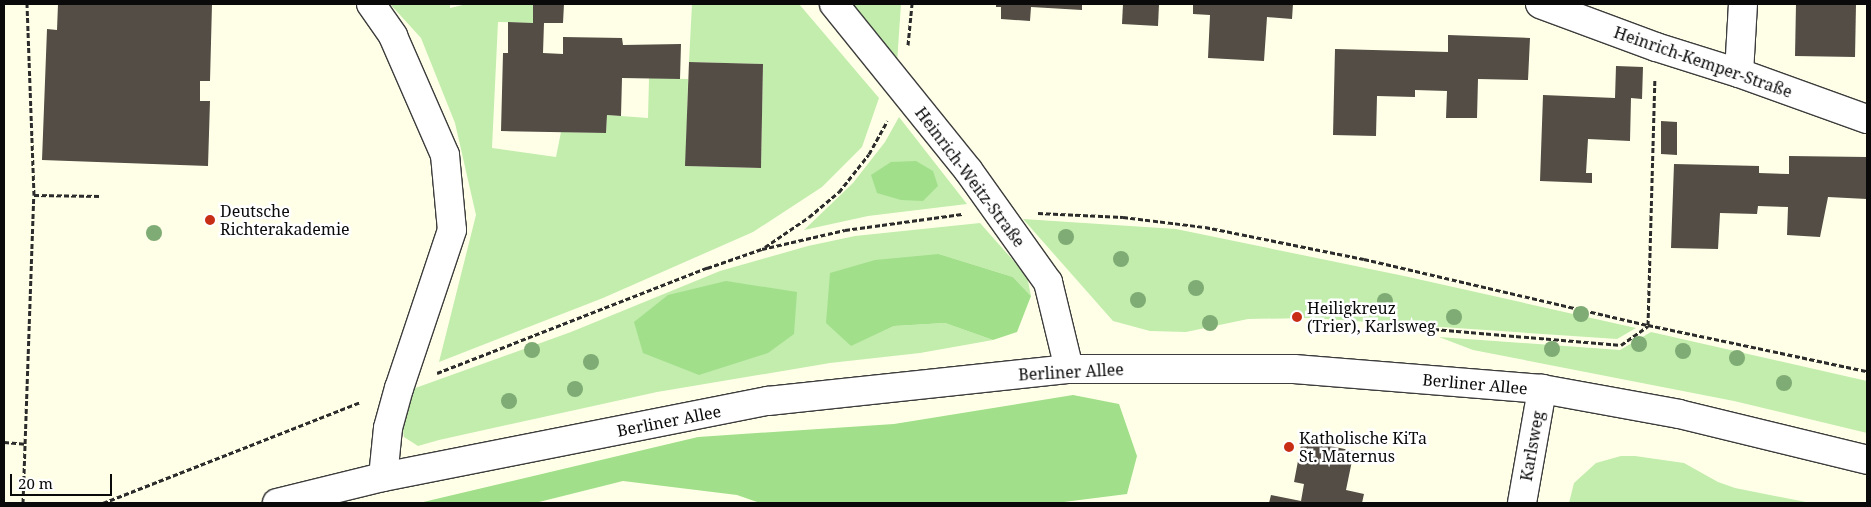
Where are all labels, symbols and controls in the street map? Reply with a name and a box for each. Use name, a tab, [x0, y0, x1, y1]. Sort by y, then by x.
street label: Heinrich-Kemper-Straße	[1611, 22, 1795, 102]
street label: Heinrich-Weitz-Straße	[911, 103, 1029, 251]
place label: Deutsche Richterakademie	[220, 201, 350, 239]
marker: Deutsche Richterakademie	[204, 214, 216, 226]
place label: Heiligkreuz (Trier), Karlsweg	[1307, 298, 1436, 336]
marker: Heiligkreuz (Trier), Karlsweg	[1291, 311, 1303, 323]
street label: Berliner Allee	[1018, 360, 1124, 384]
street label: Berliner Allee	[1422, 370, 1528, 398]
street label: Berliner Allee	[615, 402, 723, 440]
street label: Karlsweg	[1516, 409, 1548, 483]
place label: Katholische KiTa St. Maternus	[1299, 428, 1427, 466]
marker: Katholische KiTa St. Maternus	[1283, 441, 1295, 453]
scale bar	[12, 464, 115, 496]
text: 20 m	[18, 473, 53, 493]

